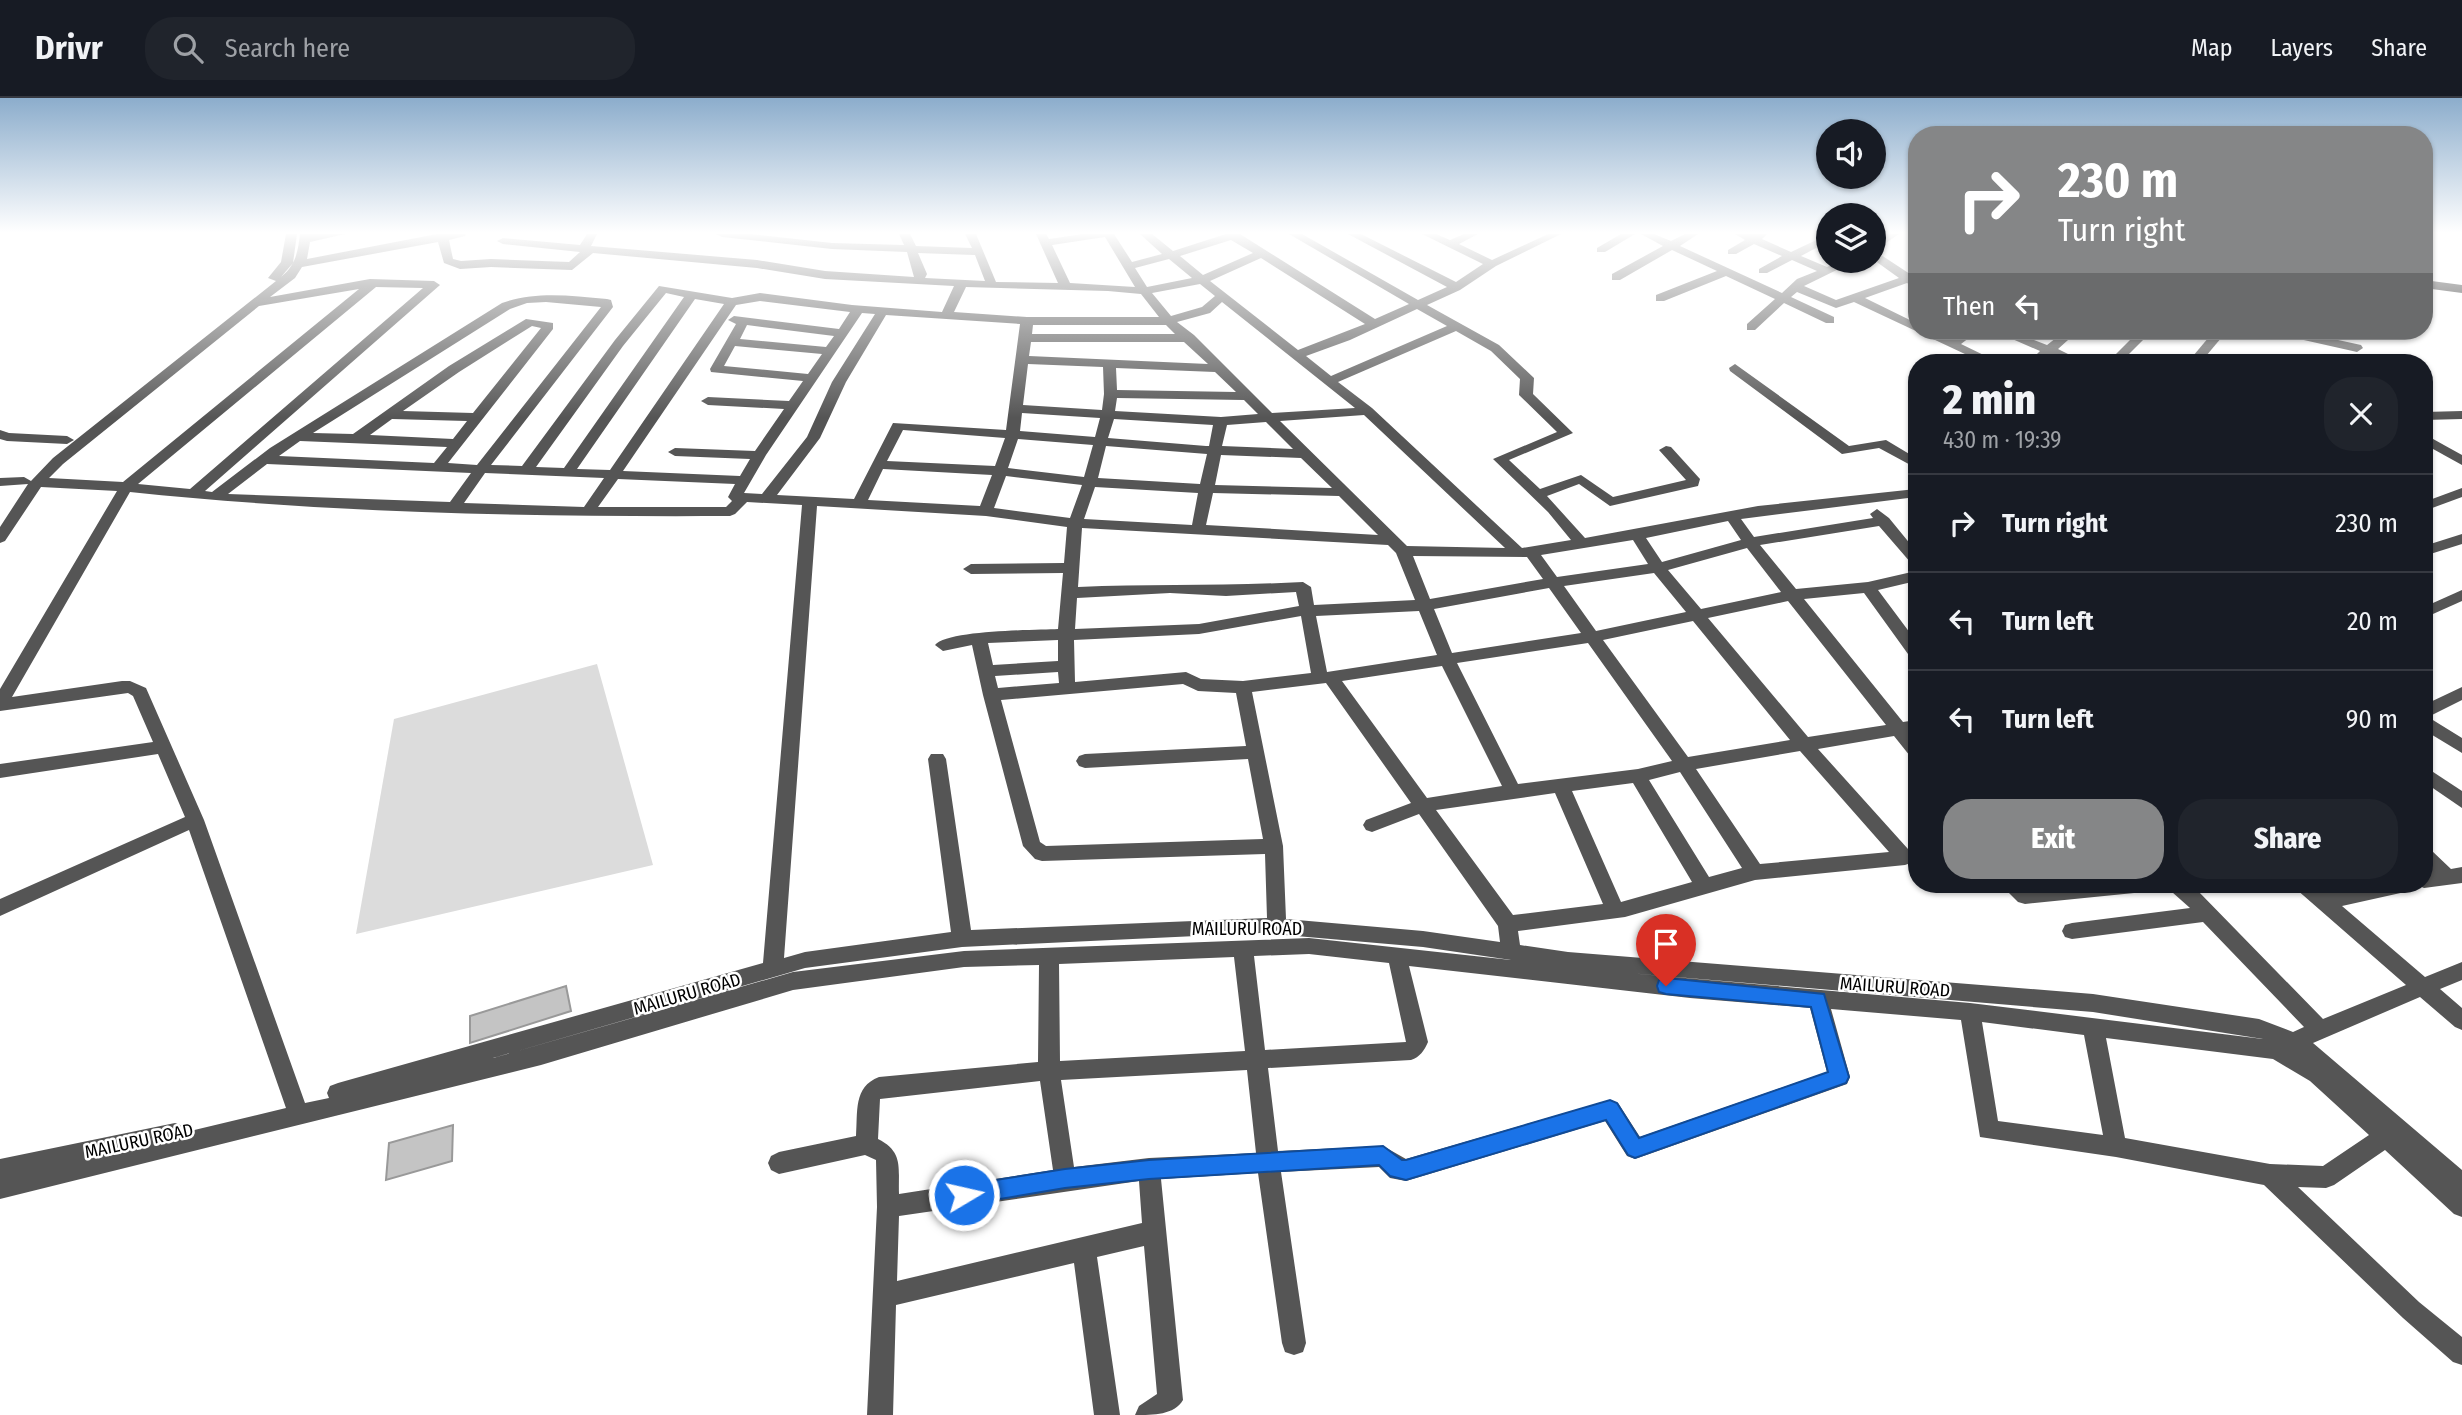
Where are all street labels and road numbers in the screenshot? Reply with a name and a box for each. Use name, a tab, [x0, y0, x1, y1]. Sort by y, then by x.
street label: MAILURU ROAD	[1192, 918, 1302, 940]
street label: MAILURU ROAD	[631, 968, 743, 1020]
street label: MAILURU ROAD	[1839, 972, 1951, 1002]
street label: MAILURU ROAD	[83, 1119, 195, 1163]

